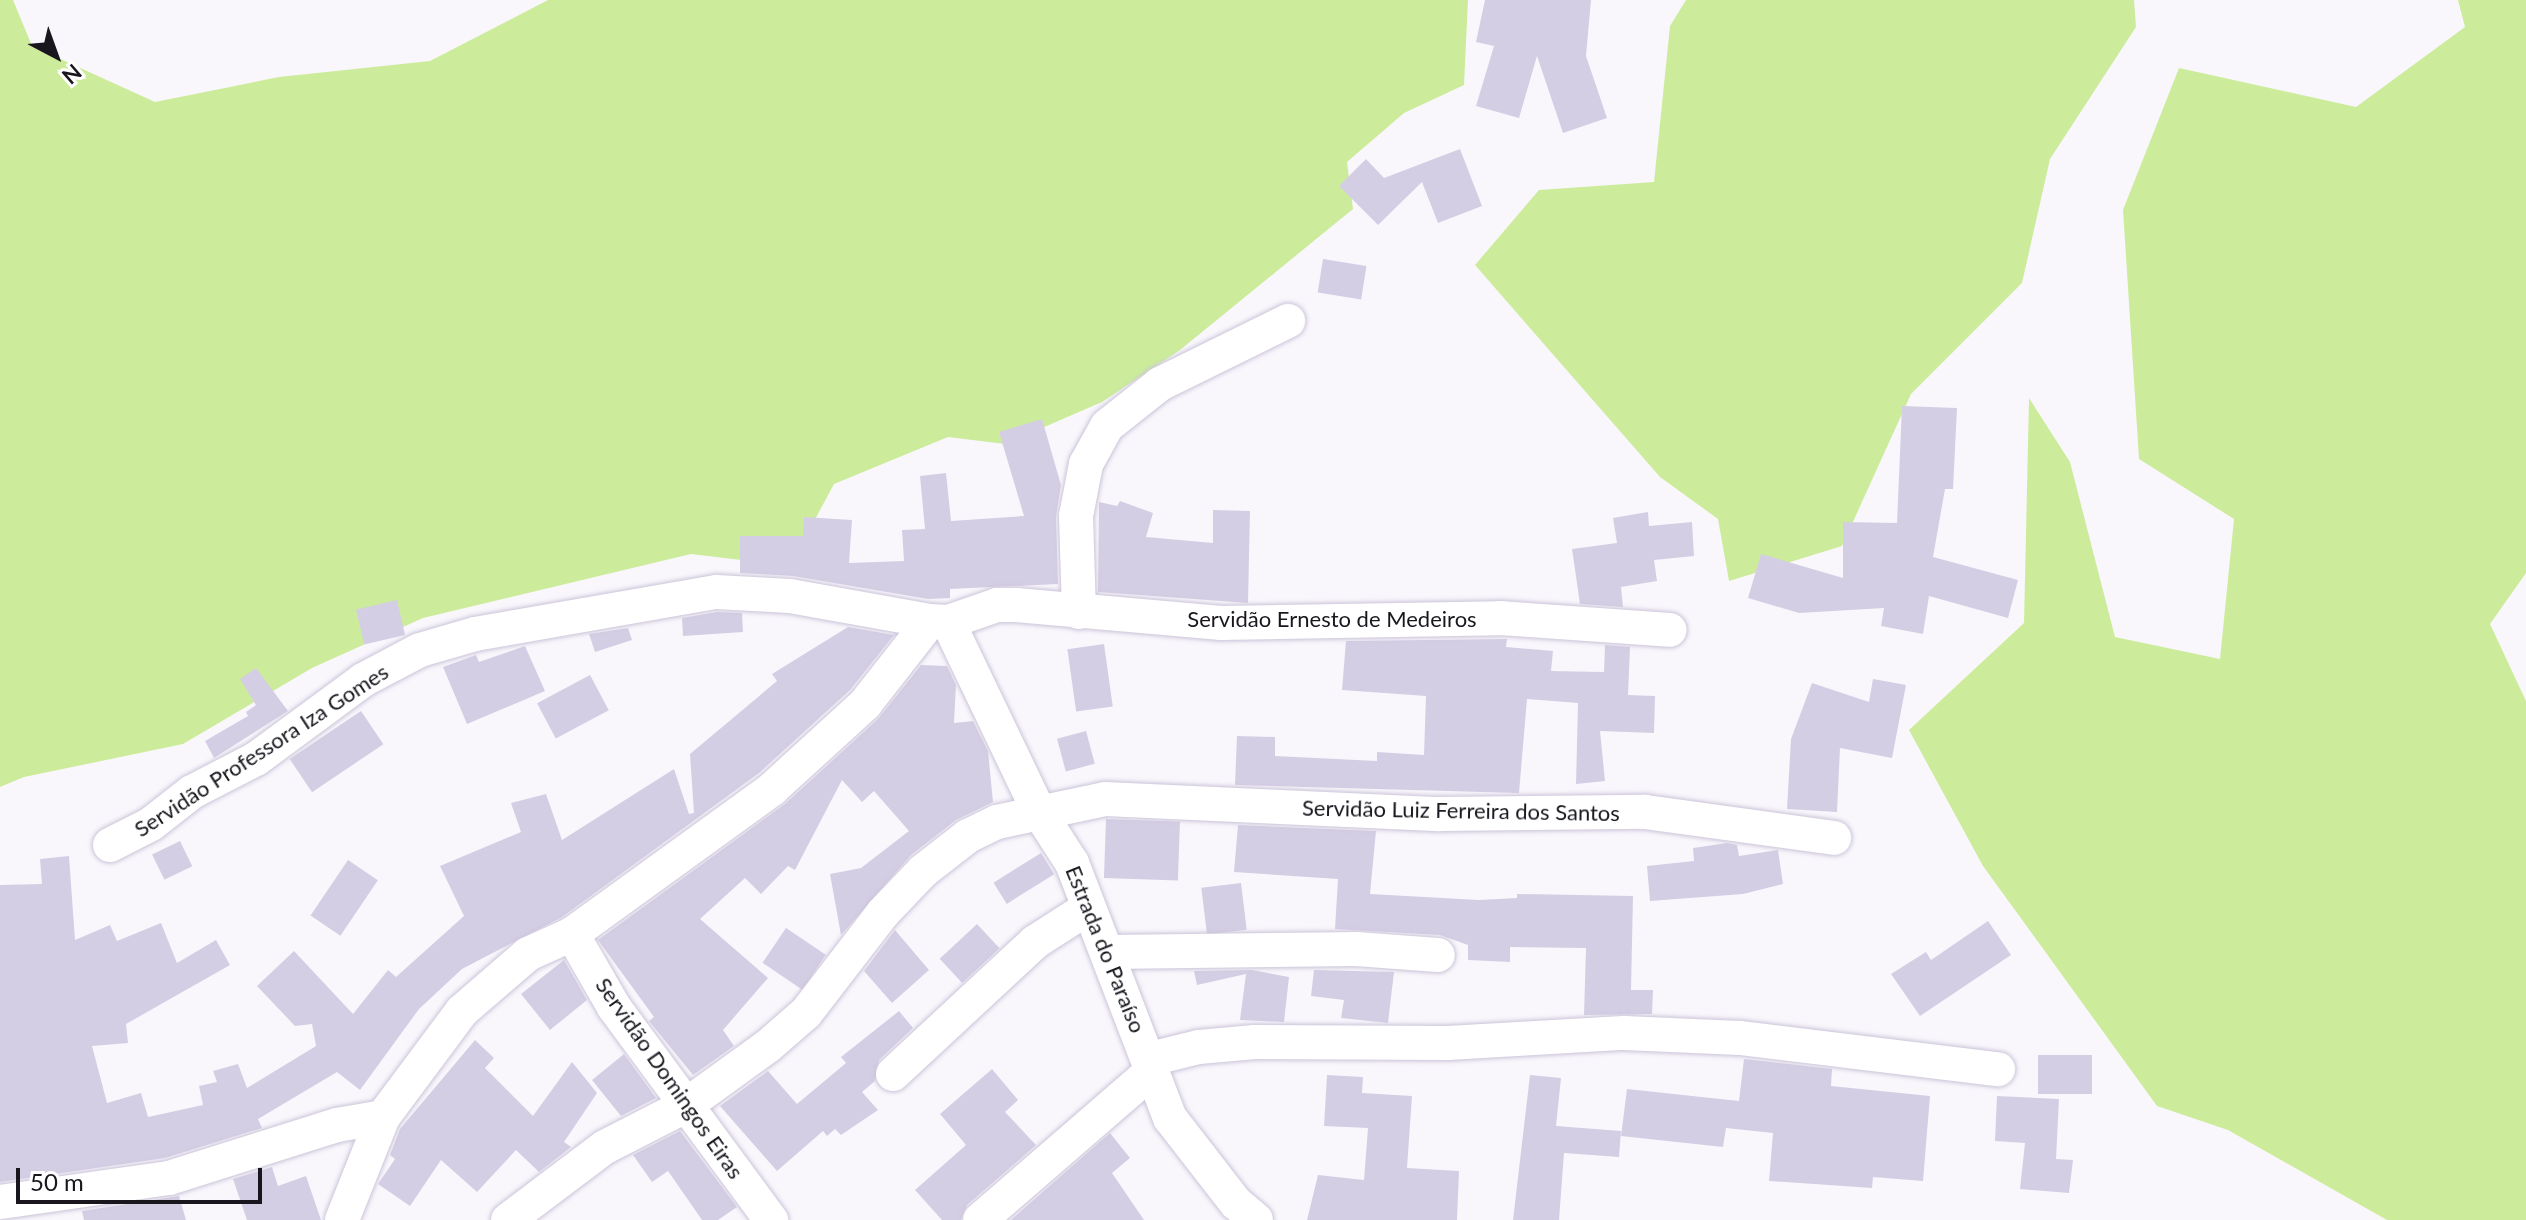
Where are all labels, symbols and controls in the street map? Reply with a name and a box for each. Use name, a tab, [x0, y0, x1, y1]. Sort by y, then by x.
north arrow	[16, 16, 96, 96]
text: N	[57, 59, 87, 90]
street label: Servidão Ernesto de Medeiros	[1187, 606, 1477, 632]
street label: Servidão Professora Iza Gomes	[129, 658, 393, 842]
street label: Servidão Luiz Ferreira dos Santos	[1302, 794, 1620, 826]
street label: Estrada do Paraíso	[1060, 862, 1152, 1036]
street label: Servidão Domingos Eiras	[591, 972, 749, 1184]
scale bar	[20, 1152, 266, 1202]
text: 50 m	[30, 1167, 84, 1196]

